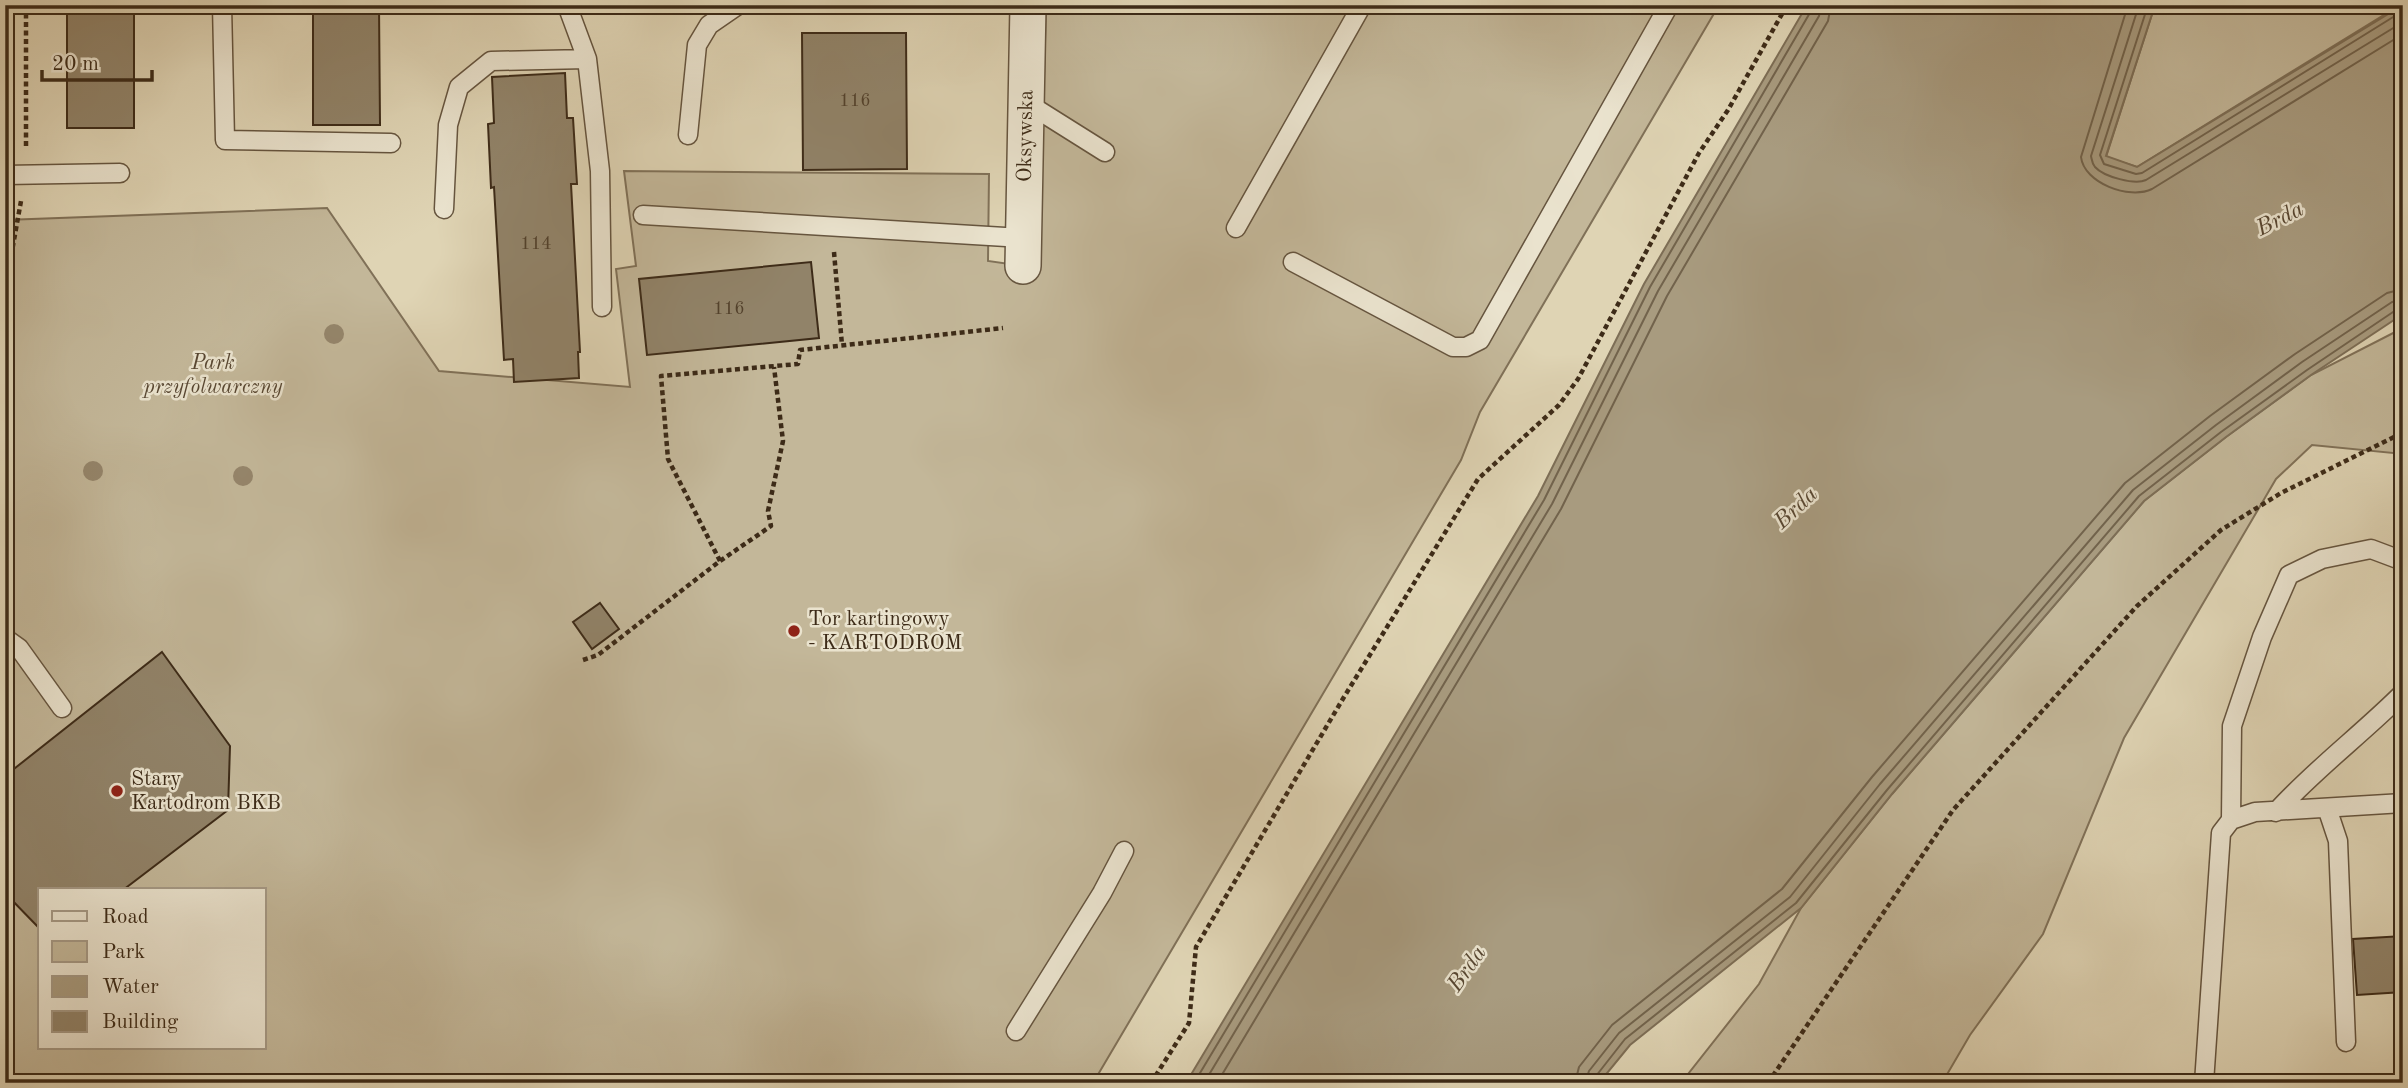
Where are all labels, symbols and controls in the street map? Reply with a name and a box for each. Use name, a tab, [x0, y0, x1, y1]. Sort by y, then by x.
scale bar	[42, 38, 152, 82]
text: 20 m	[52, 54, 99, 75]
street label: Oksywska	[1015, 90, 1037, 182]
house number: 116	[839, 92, 871, 110]
water label: Brda	[2251, 197, 2308, 241]
house number: 114	[520, 235, 552, 253]
house number: 116	[713, 300, 745, 318]
park label: Park przyfolwarczny	[141, 353, 283, 398]
water label: Brda	[1769, 482, 1822, 534]
place label: Tor kartingowy - KARTODROM	[808, 609, 962, 654]
marker: Tor kartingowy - KARTODROM	[786, 623, 802, 639]
place label: Stary Kartodrom BKB	[131, 769, 281, 814]
marker: Stary Kartodrom BKB	[109, 783, 125, 799]
legend	[38, 888, 266, 1050]
text: Road	[102, 907, 149, 928]
text: Park	[102, 942, 145, 963]
water label: Brda	[1443, 942, 1491, 997]
text: Water	[102, 977, 159, 998]
text: Building	[102, 1012, 179, 1033]

